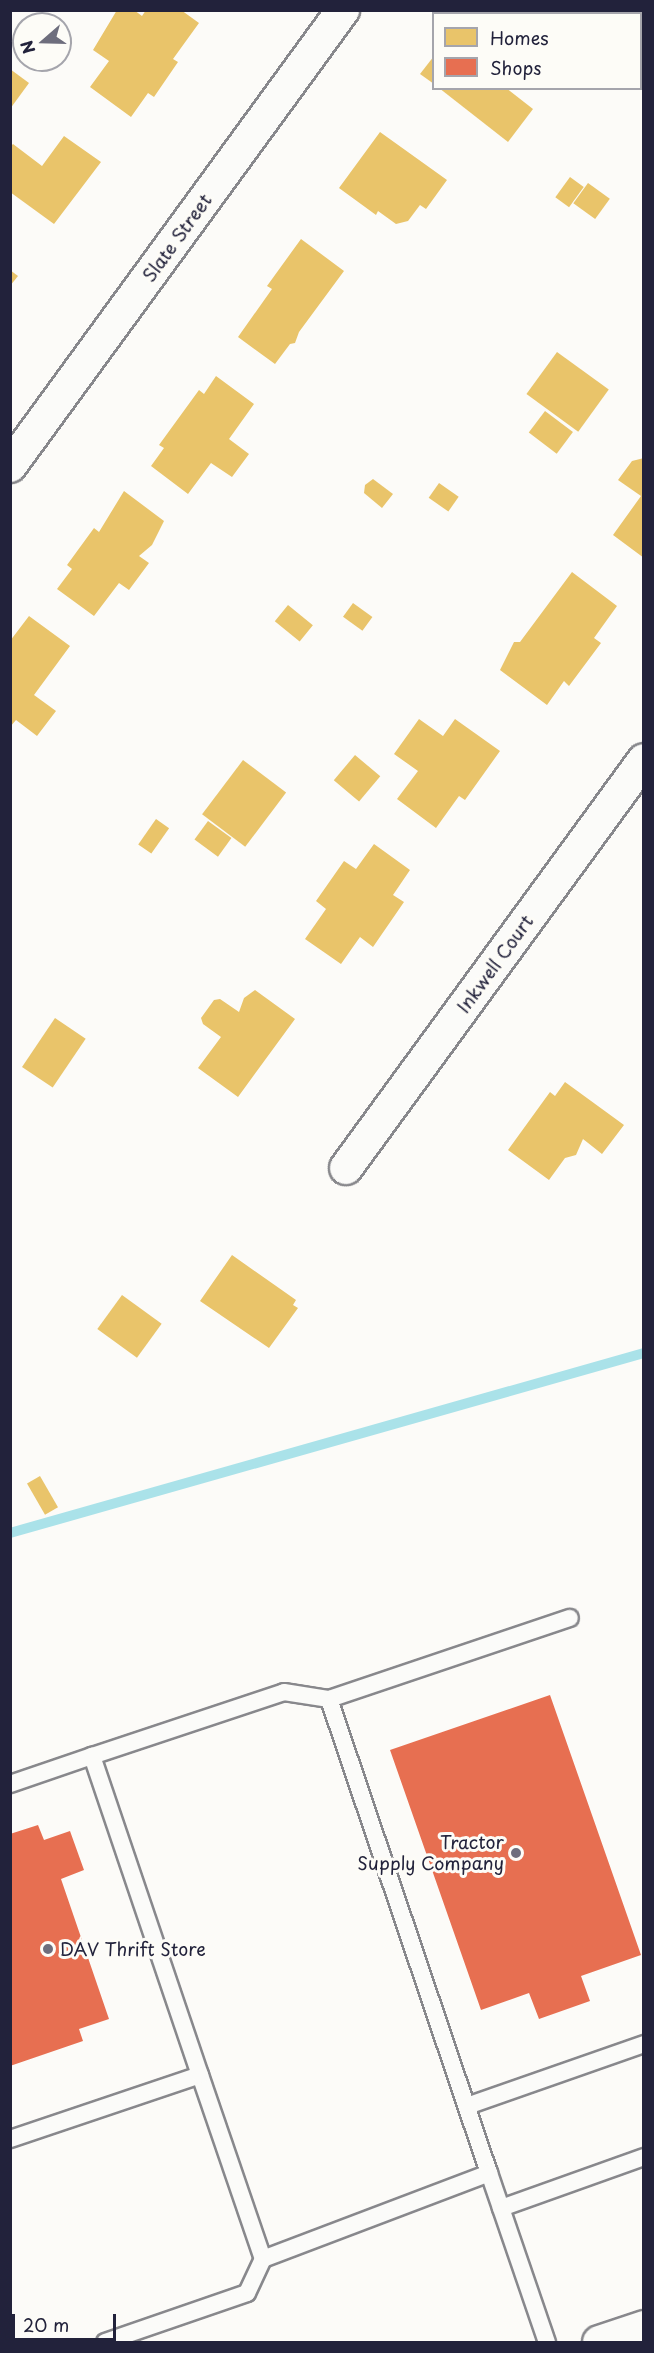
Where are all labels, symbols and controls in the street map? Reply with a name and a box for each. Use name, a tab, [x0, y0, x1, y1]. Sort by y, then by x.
north arrow	[12, 12, 72, 72]
legend	[432, 12, 642, 90]
text: Homes	[490, 24, 548, 51]
text: N	[14, 37, 40, 58]
text: Shops	[490, 54, 541, 81]
street label: Slate Street	[138, 190, 216, 286]
street label: Inkwell Court	[452, 910, 538, 1018]
place label: Tractor Supply Company	[356, 1832, 504, 1874]
marker: Tractor Supply Company	[509, 1846, 523, 1860]
place label: DAV Thrift Store	[60, 1938, 206, 1960]
marker: DAV Thrift Store	[41, 1942, 55, 1956]
scale bar	[15, 2302, 118, 2340]
text: 20 m	[23, 2311, 69, 2338]

